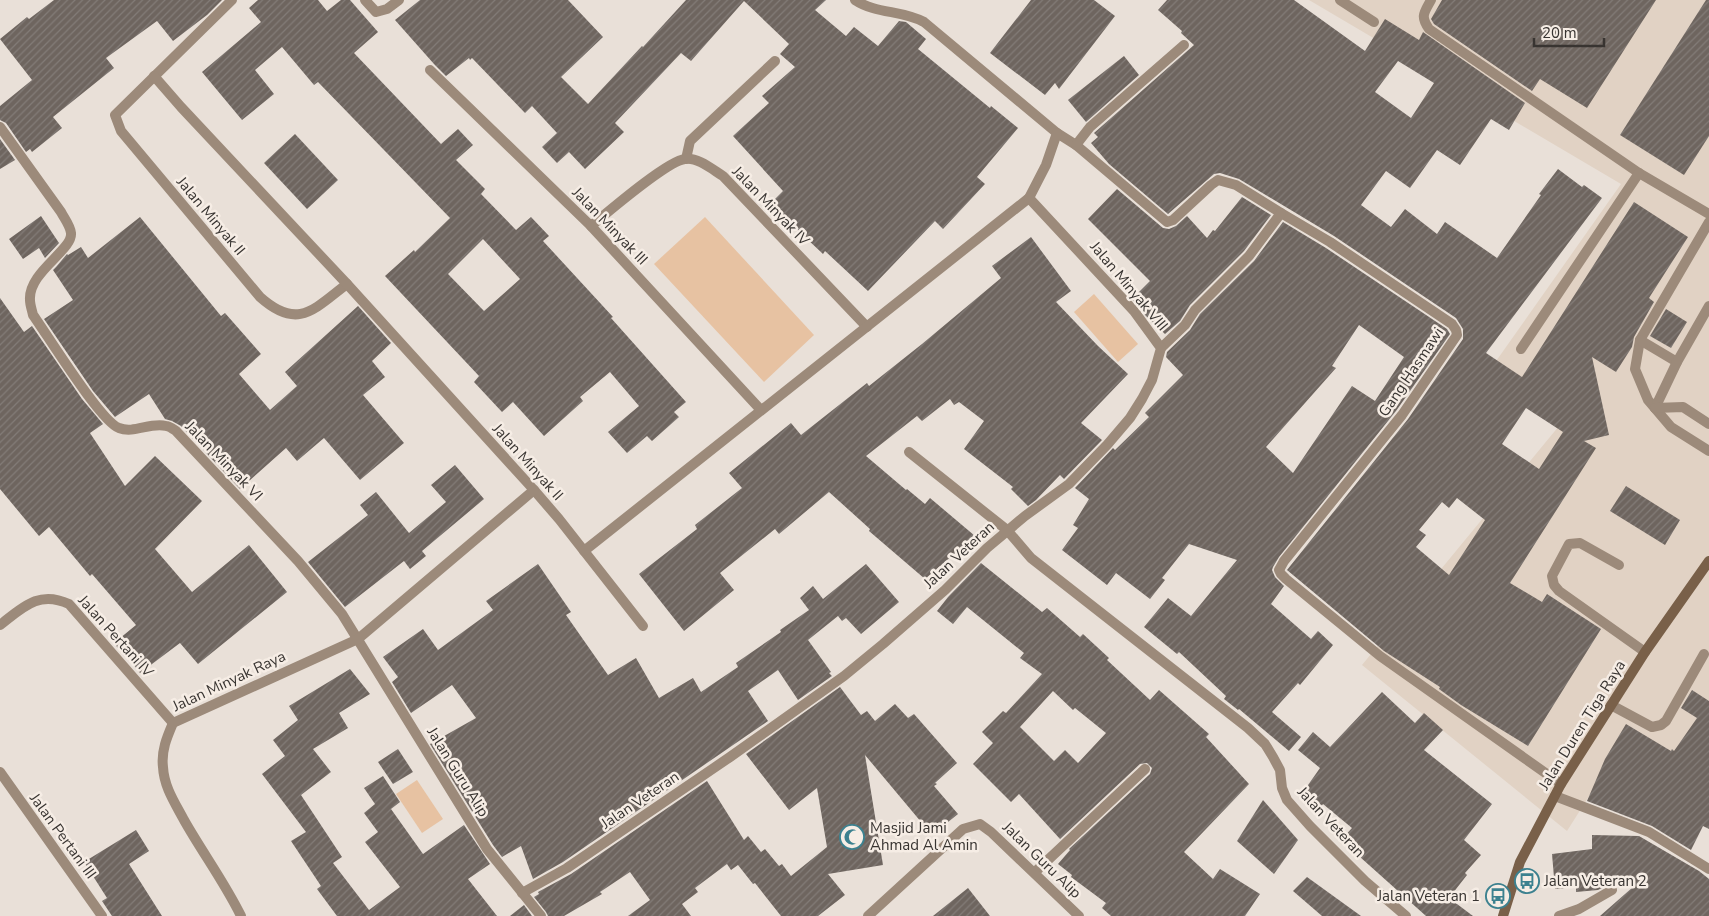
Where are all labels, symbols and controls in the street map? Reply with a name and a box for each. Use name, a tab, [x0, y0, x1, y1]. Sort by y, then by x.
scale bar	[1534, 15, 1604, 47]
text: 20 m	[1542, 23, 1577, 43]
street label: Jalan Minyak IV	[727, 161, 815, 251]
street label: Jalan Minyak II	[172, 172, 250, 260]
street label: Jalan Minyak III	[567, 182, 652, 269]
street label: Jalan Minyak VIII	[1085, 236, 1172, 335]
street label: Gang Hasmawi	[1374, 324, 1448, 420]
street label: Jalan Minyak VI	[180, 416, 267, 505]
street label: Jalan Minyak II	[487, 419, 568, 505]
street label: Jalan Veteran	[919, 517, 999, 594]
street label: Jalan Pertani IV	[73, 590, 159, 682]
street label: Jalan Minyak Raya	[168, 646, 289, 716]
street label: Jalan Duren Tiga Raya	[1533, 656, 1630, 794]
street label: Jalan Guru Alip	[422, 723, 494, 821]
street label: Jalan Veteran	[596, 767, 683, 834]
street label: Jalan Veteran	[1292, 782, 1369, 862]
street label: Jalan Pertani III	[25, 788, 101, 883]
street label: Jalan Guru Alip	[998, 817, 1086, 903]
place label: Masjid Jami Ahmad Al Amin	[870, 818, 978, 855]
mosque icon: Masjid Jami Ahmad Al Amin	[839, 824, 865, 850]
bus stop icon: Jalan Veteran 2	[1514, 868, 1540, 894]
place label: Jalan Veteran 2	[1543, 871, 1647, 891]
bus stop icon: Jalan Veteran 1	[1485, 883, 1511, 909]
place label: Jalan Veteran 1	[1376, 886, 1480, 906]

